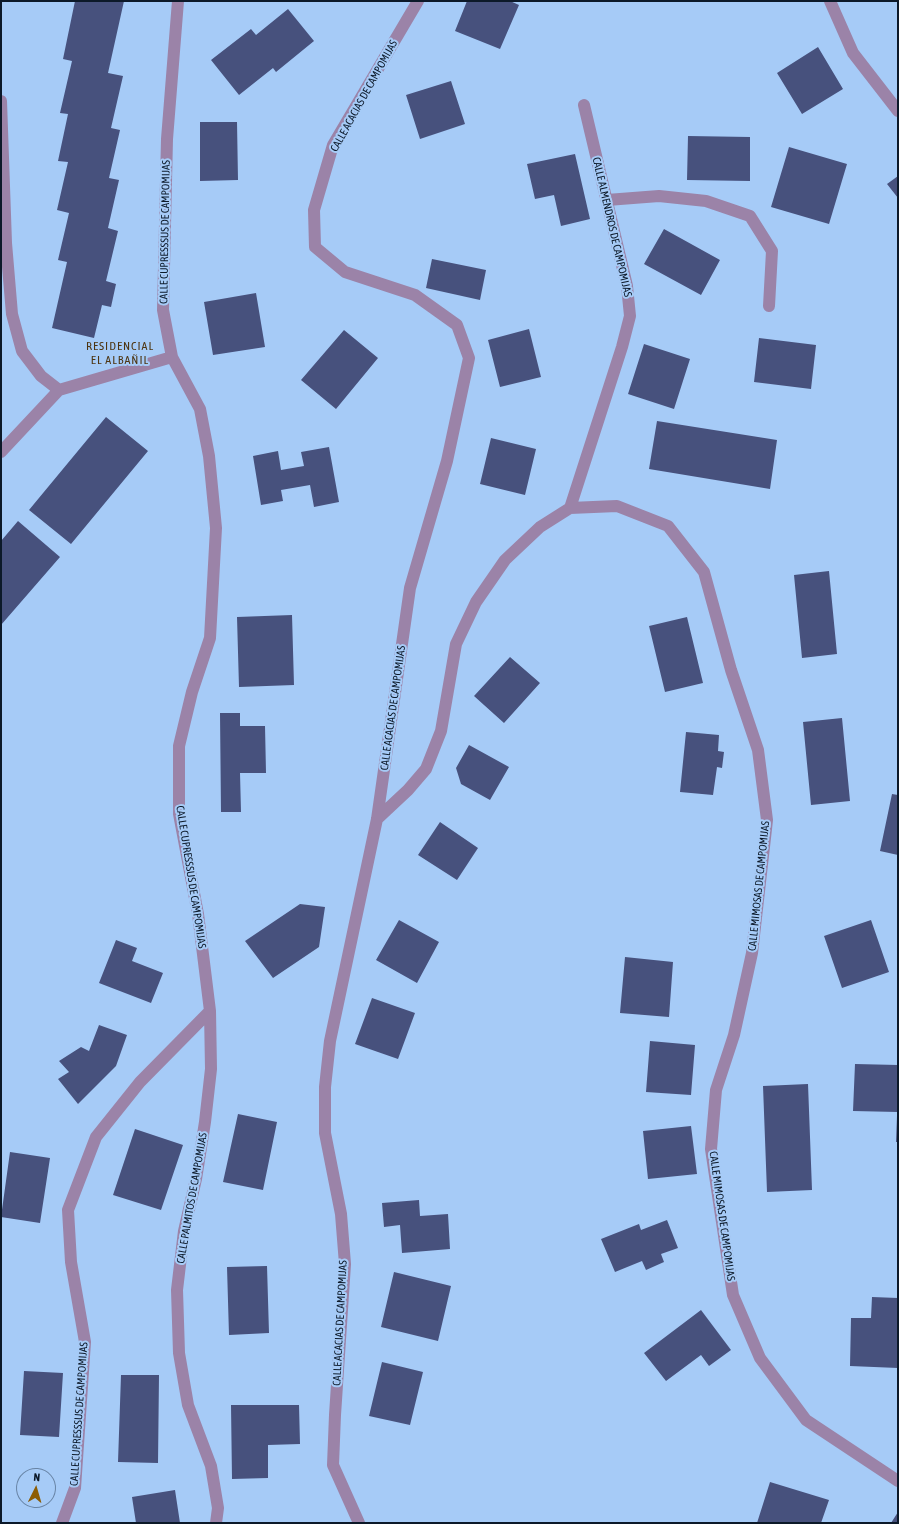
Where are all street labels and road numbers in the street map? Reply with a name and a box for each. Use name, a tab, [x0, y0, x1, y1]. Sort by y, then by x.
street label: CALLE ACACIAS DE CAMPOMIJAS	[328, 38, 400, 154]
street label: CALLE ALMENDROS DE CAMPOMIJAS	[589, 156, 635, 298]
street label: CALLE CUPRESSSUS DE CAMPOMIJAS	[157, 160, 173, 304]
street label: CALLE ACACIAS DE CAMPOMIJAS	[378, 645, 408, 771]
street label: CALLE CUPRESSSUS DE CAMPOMIJAS	[173, 805, 209, 949]
street label: CALLE MIMOSAS DE CAMPOMIJAS	[746, 820, 772, 952]
street label: CALLE PALMITOS DE CAMPOMIJAS	[174, 1132, 210, 1264]
street label: CALLE MIMOSAS DE CAMPOMIJAS	[706, 1150, 738, 1282]
street label: CALLE ACACIAS DE CAMPOMIJAS	[330, 1260, 350, 1386]
street label: CALLE CUPRESSSUS DE CAMPOMIJAS	[67, 1342, 91, 1486]

